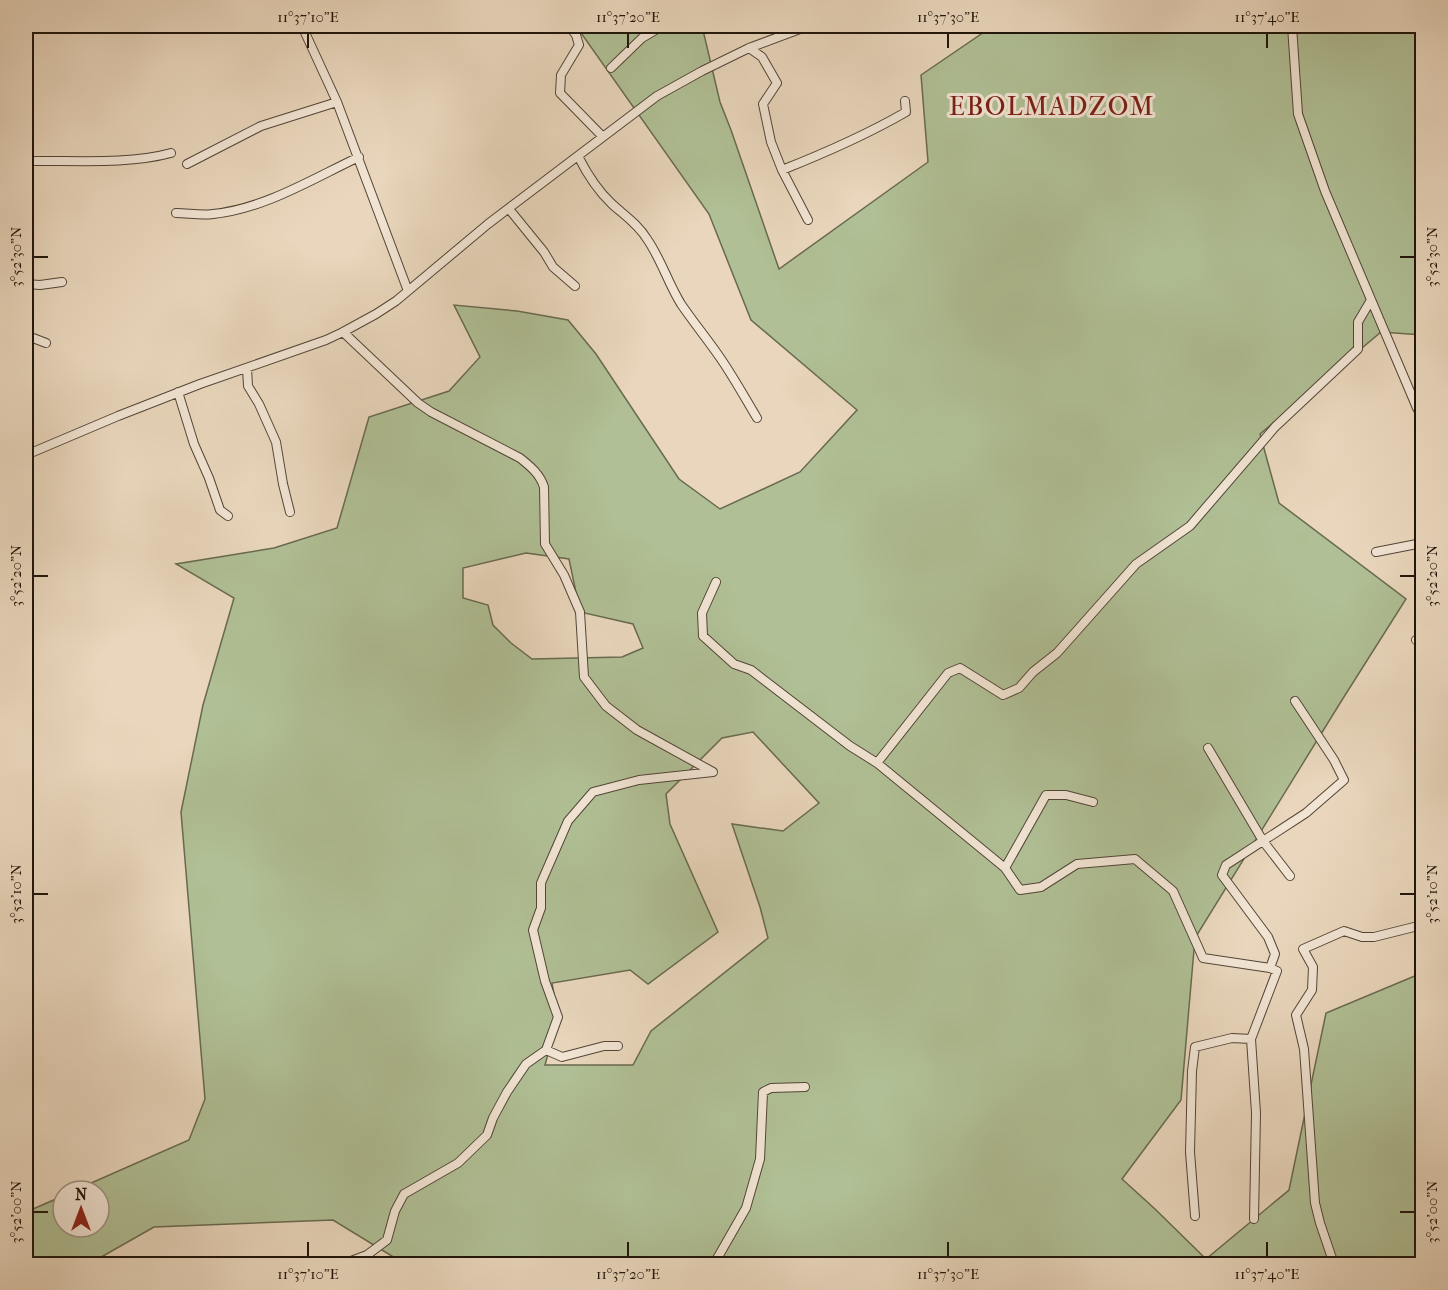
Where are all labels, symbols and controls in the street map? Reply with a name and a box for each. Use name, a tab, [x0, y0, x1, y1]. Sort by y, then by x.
text: 11°37'10"E	[277, 8, 339, 26]
text: 11°37'20"E	[596, 8, 660, 26]
text: 11°37'30"E	[917, 8, 979, 26]
text: 11°37'40"E	[1235, 8, 1299, 26]
district label: EBOLMADZOM	[949, 91, 1155, 122]
text: 3°52'30"N	[7, 226, 25, 287]
text: 3°52'30"N	[1423, 226, 1441, 287]
text: 3°52'20"N	[7, 544, 25, 607]
text: 3°52'20"N	[1423, 544, 1441, 607]
text: 3°52'10"N	[7, 863, 25, 924]
text: 3°52'10"N	[1423, 863, 1441, 924]
north arrow	[51, 1179, 111, 1239]
text: 3°52'00"N	[7, 1180, 25, 1243]
text: 3°52'00"N	[1423, 1180, 1441, 1243]
text: N	[75, 1185, 88, 1204]
text: 11°37'10"E	[277, 1265, 339, 1283]
text: 11°37'20"E	[596, 1265, 660, 1283]
text: 11°37'30"E	[917, 1265, 979, 1283]
text: 11°37'40"E	[1235, 1265, 1299, 1283]

